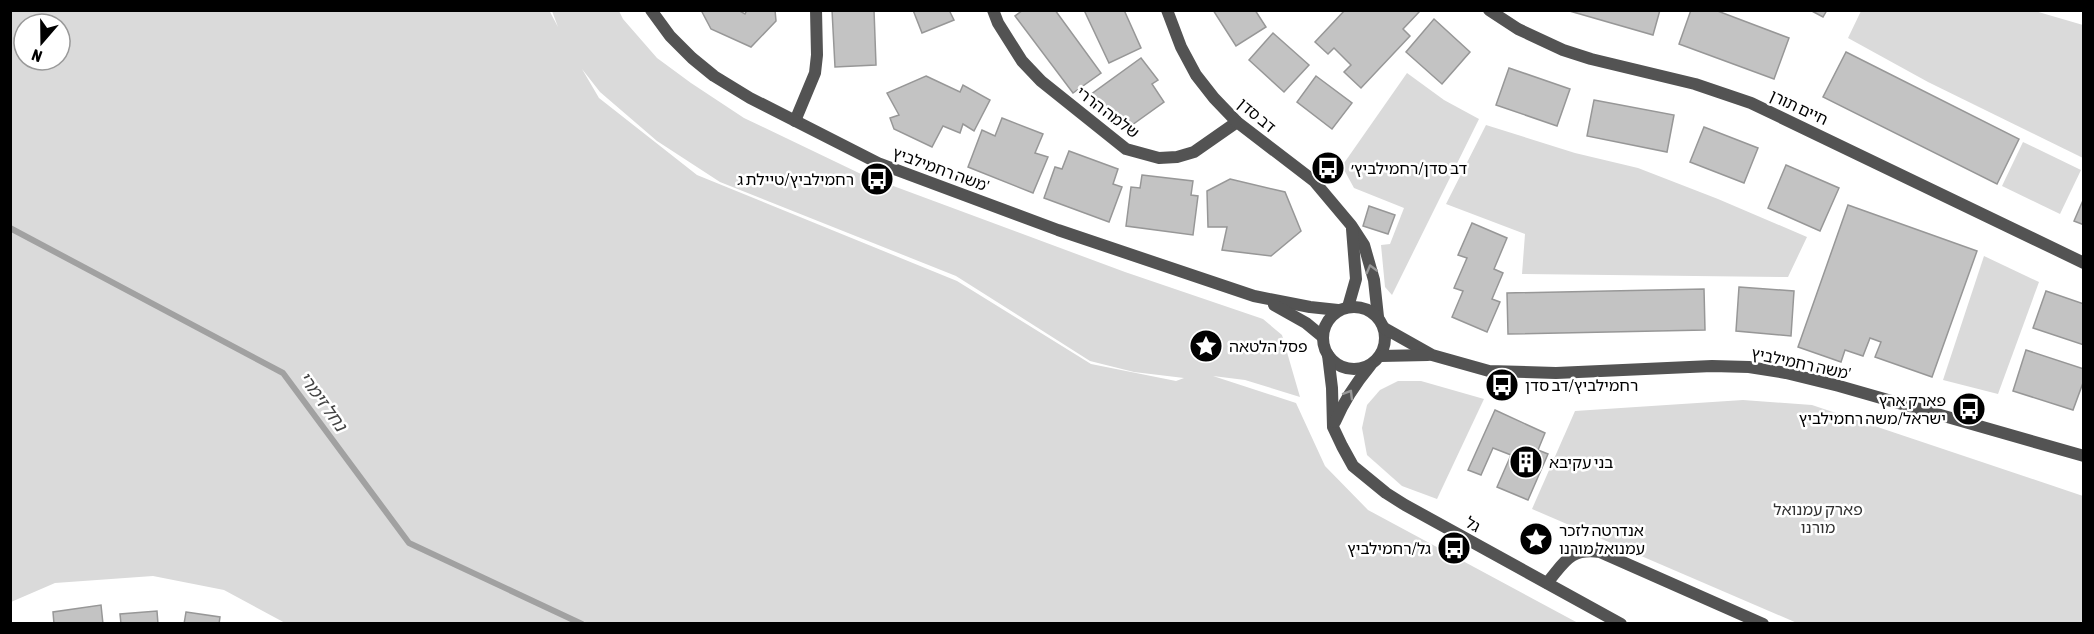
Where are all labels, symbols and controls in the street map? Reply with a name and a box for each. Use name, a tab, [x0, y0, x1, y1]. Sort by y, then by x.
north arrow	[12, 12, 72, 72]
text: N	[29, 46, 44, 66]
street label: שלמה הררי	[1073, 83, 1143, 141]
street label: חיים תורן	[1767, 86, 1831, 128]
street label: דב סדן	[1235, 94, 1280, 136]
street label: משה רחמילביץ'	[890, 143, 992, 195]
bus stop icon: דב סדן/רחמילביץ׳	[1310, 150, 1346, 186]
place label: דב סדן/רחמילביץ׳	[1351, 159, 1468, 177]
bus stop icon: רחמילביץ/טיילת ג	[859, 161, 895, 197]
place label: רחמילביץ/טיילת ג	[737, 170, 854, 188]
one-way arrow	[1365, 264, 1378, 274]
place icon: פסל הלטאה	[1188, 328, 1224, 364]
place label: פסל הלטאה	[1229, 337, 1308, 355]
street label: משה רחמילביץ'	[1750, 344, 1853, 382]
water label: נחל זימרי	[294, 367, 352, 436]
bus stop icon: רחמילביץ/דב סדן	[1484, 367, 1520, 403]
place label: רחמילביץ/דב סדן	[1525, 376, 1638, 394]
one-way arrow	[1341, 390, 1353, 400]
place label: פארק ארץ ישראל/משה רחמילביץ	[1799, 391, 1946, 427]
bus stop icon: פארק ארץ ישראל/משה רחמילביץ	[1951, 391, 1987, 427]
building icon: בני עקיבא	[1508, 444, 1544, 480]
place label: בני עקיבא	[1549, 453, 1613, 471]
park label: פארק עמנואל מורנו	[1773, 500, 1863, 536]
street label: גל	[1462, 513, 1484, 535]
place icon: אנדרטה לזכר עמנואל מורנו	[1518, 521, 1554, 557]
place label: אנדרטה לזכר עמנואל מורנו	[1559, 521, 1645, 557]
bus stop icon: גל/רחמילביץ	[1436, 530, 1472, 566]
place label: גל/רחמילביץ	[1347, 539, 1431, 557]

